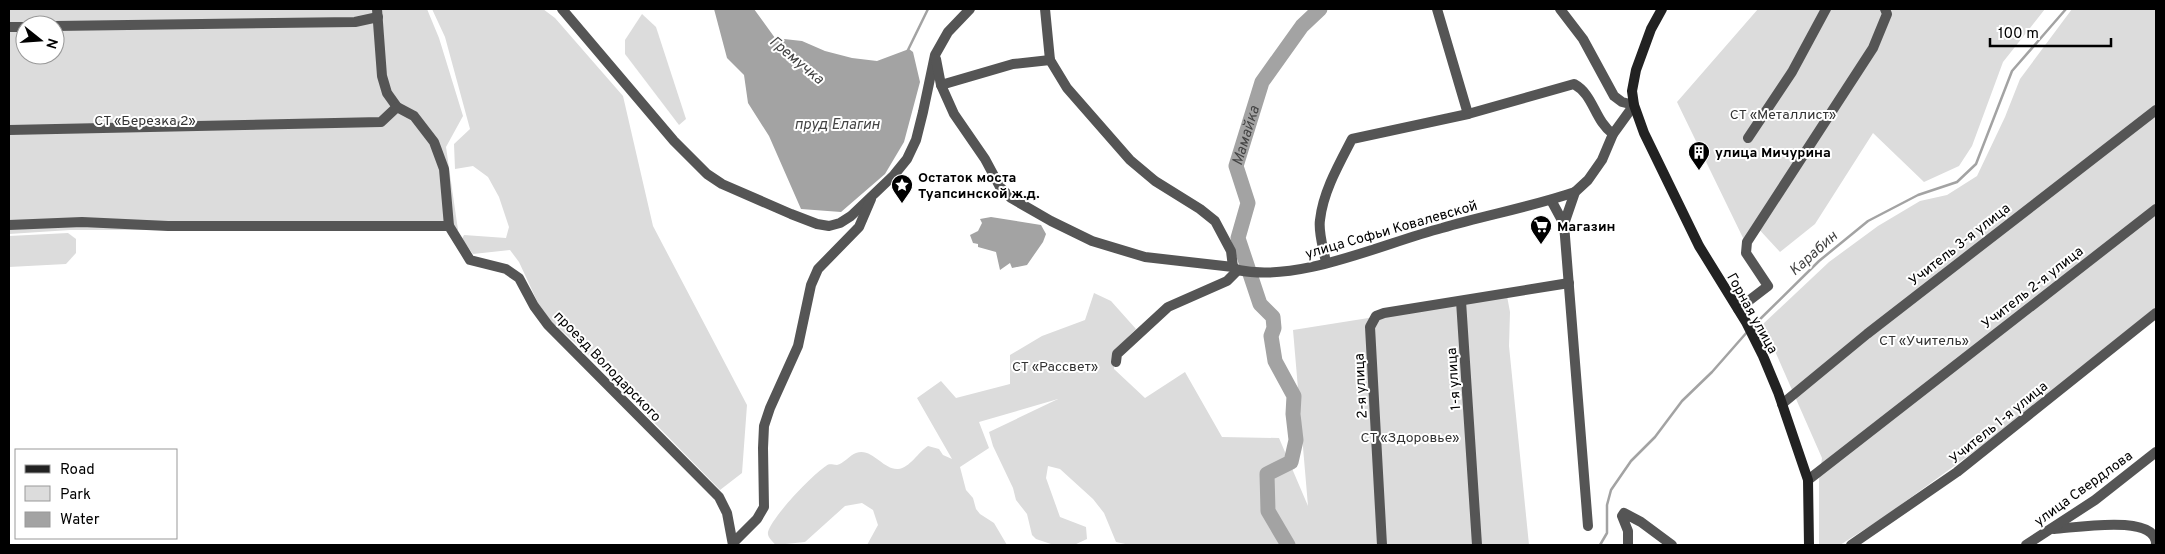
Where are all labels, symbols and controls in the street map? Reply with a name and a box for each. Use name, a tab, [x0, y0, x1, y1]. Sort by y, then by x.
north arrow	[15, 15, 65, 65]
scale bar	[1990, 15, 2111, 47]
text: 100 m	[1998, 25, 2039, 44]
water label: Гремучка	[765, 33, 827, 90]
text: N	[41, 36, 61, 51]
water label: Мамайка	[1229, 104, 1265, 168]
park label: СТ «Металлист»	[1730, 107, 1836, 124]
park label: СТ «Березка 2»	[94, 113, 196, 130]
water label: пруд Елагин	[794, 116, 880, 135]
building icon: улица Мичурина	[1687, 140, 1711, 171]
place label: улица Мичурина	[1715, 145, 1831, 162]
place label: Остаток моста Туапсинской ж.д.	[918, 170, 1040, 203]
place icon: Остаток моста Туапсинской ж.д.	[890, 173, 914, 204]
street label: улица Софьи Ковалевской	[1303, 198, 1479, 263]
street label: Учитель 3-я улица	[1906, 200, 2014, 290]
supermarket icon: Магазин	[1529, 214, 1553, 245]
place label: Магазин	[1557, 219, 1615, 236]
water label: Карабин	[1786, 227, 1842, 281]
street label: Учитель 2-я улица	[1979, 243, 2087, 333]
street label: Горная улица	[1722, 270, 1781, 357]
street label: проезд Володарского	[550, 308, 664, 426]
park label: СТ «Учитель»	[1879, 333, 1969, 350]
street label: 1-я улица	[1444, 347, 1465, 411]
street label: 2-я улица	[1351, 353, 1372, 419]
park label: СТ «Рассвет»	[1012, 359, 1098, 376]
street label: Учитель 1-я улица	[1946, 378, 2052, 468]
park label: СТ «Здоровье»	[1361, 430, 1459, 447]
street label: улица Свердлова	[2031, 448, 2136, 531]
legend	[15, 449, 178, 539]
text: Road	[60, 461, 95, 480]
text: Park	[60, 486, 91, 505]
text: Water	[60, 511, 100, 530]

